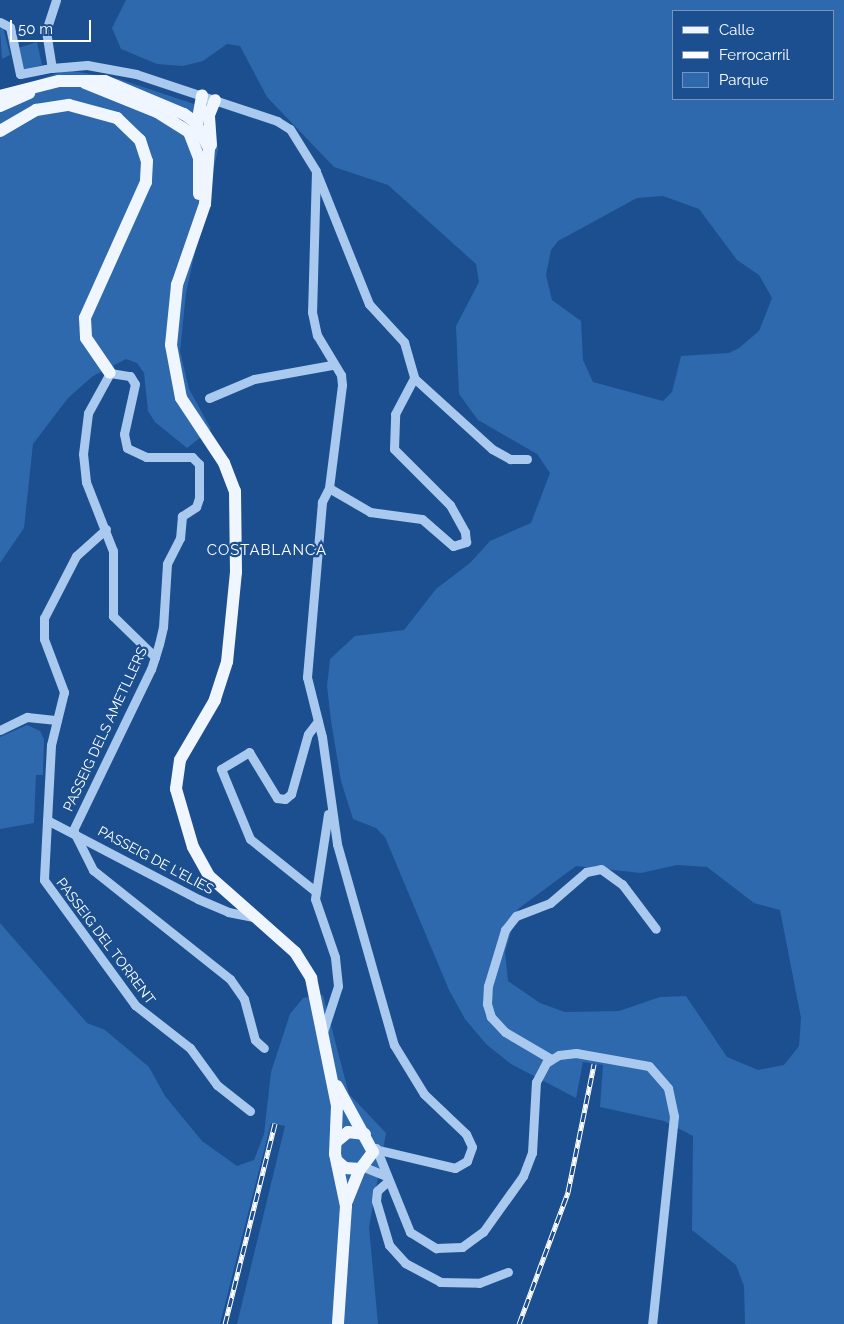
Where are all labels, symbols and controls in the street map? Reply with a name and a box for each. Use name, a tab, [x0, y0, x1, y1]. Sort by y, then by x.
scale bar	[12, 10, 94, 42]
legend	[672, 10, 834, 100]
text: 50 m	[18, 20, 53, 38]
text: Calle	[719, 21, 754, 39]
text: Ferrocarril	[719, 46, 790, 64]
text: Parque	[719, 71, 768, 89]
district label: COSTABLANCA	[205, 542, 329, 560]
street label: PASSEIG DELS AMETLLERS	[59, 644, 151, 814]
street label: PASSEIG DE L'ELIES	[95, 822, 217, 898]
street label: PASSEIG DEL TORRENT	[53, 874, 159, 1008]

